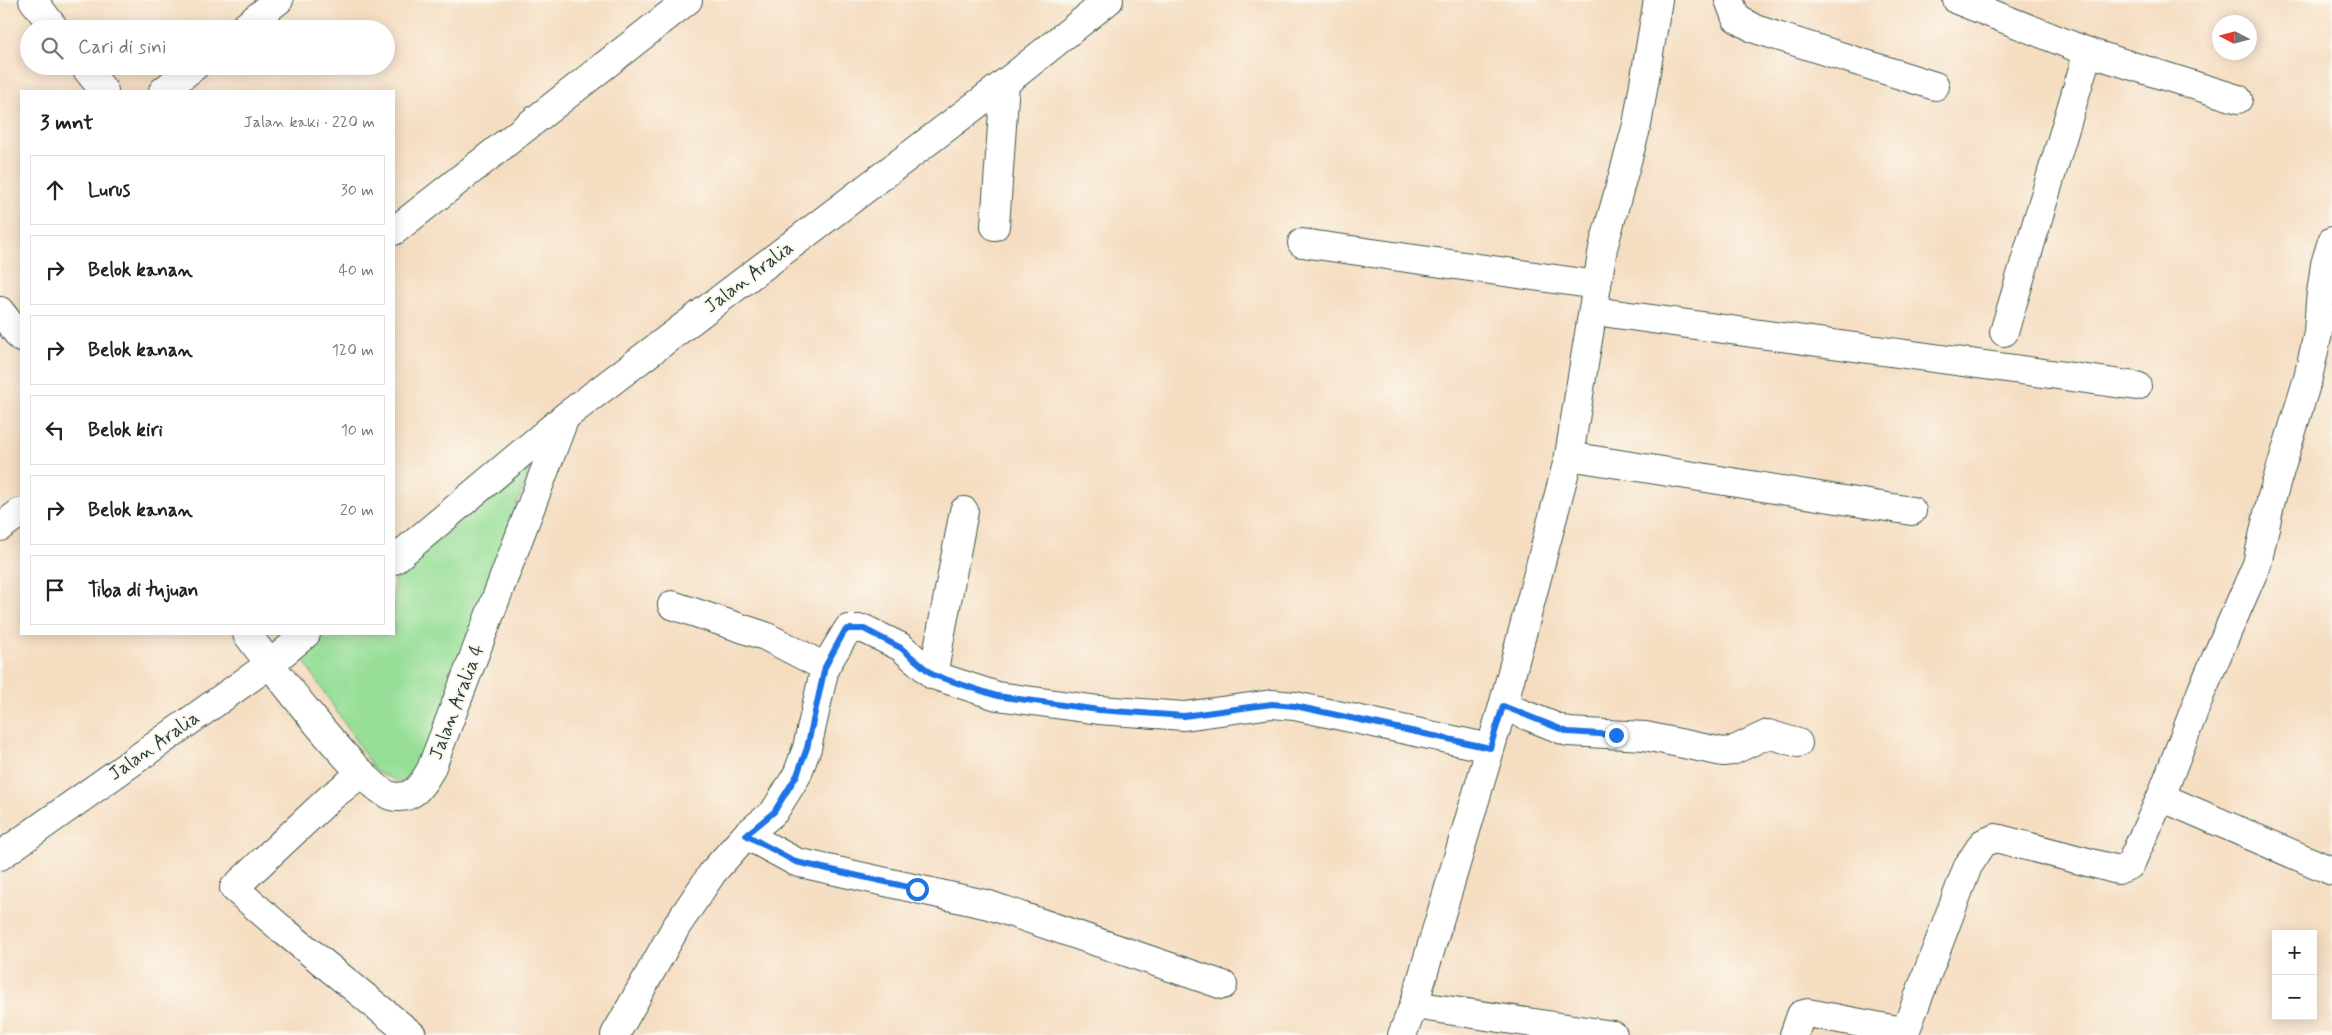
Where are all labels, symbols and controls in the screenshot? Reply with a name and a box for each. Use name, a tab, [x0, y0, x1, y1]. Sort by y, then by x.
north arrow	[2212, 15, 2257, 60]
search box	[20, 20, 395, 75]
icon: search	[38, 34, 66, 62]
text: Cari di sini	[78, 35, 166, 60]
text: 3 mnt	[40, 109, 93, 137]
text: Jalan kaki · 220 m	[243, 112, 375, 133]
icon: ahead	[41, 176, 69, 204]
text: Lurus	[88, 178, 130, 203]
text: 30 m	[341, 180, 374, 201]
street label: Jalan Aralia	[699, 235, 799, 319]
icon: right	[41, 256, 69, 284]
text: Belok kanan	[88, 258, 193, 283]
text: 40 m	[338, 260, 374, 281]
icon: right	[41, 336, 69, 364]
text: Belok kanan	[88, 338, 193, 363]
text: 120 m	[332, 340, 374, 361]
icon: left	[41, 416, 69, 444]
text: Belok kiri	[88, 418, 163, 443]
text: 10 m	[341, 420, 374, 441]
icon: right	[41, 496, 69, 524]
text: Belok kanan	[88, 498, 193, 523]
text: 20 m	[340, 500, 374, 521]
icon: arrive	[41, 576, 69, 604]
text: Tiba di tujuan	[88, 578, 199, 603]
street label: Jalan Aralia 4	[423, 641, 491, 763]
street label: Jalan Aralia	[104, 705, 204, 787]
route end	[1605, 724, 1628, 747]
route start	[906, 878, 929, 901]
map controls	[2272, 930, 2317, 1020]
button: +	[2272, 930, 2317, 975]
button: −	[2272, 975, 2317, 1020]

